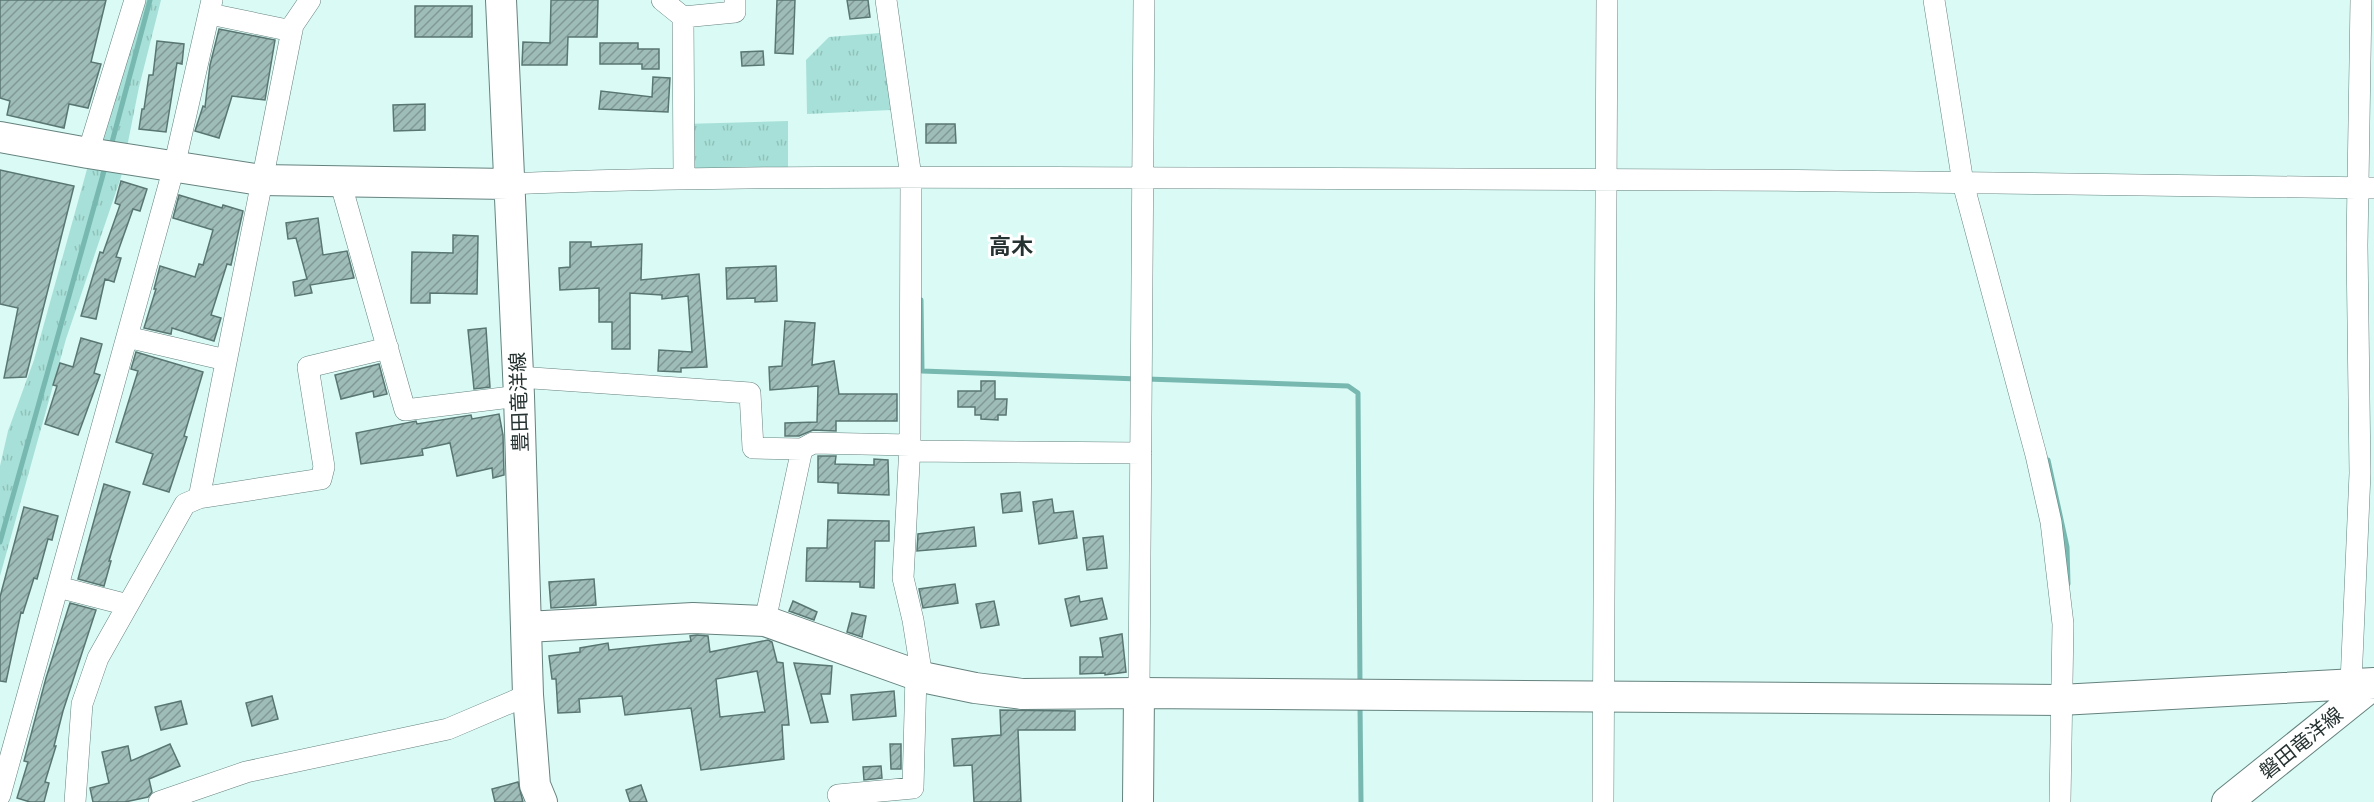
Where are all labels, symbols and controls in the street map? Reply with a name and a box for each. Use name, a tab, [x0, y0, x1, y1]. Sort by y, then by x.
district label: 高木	[989, 234, 1033, 259]
street label: 豊田竜洋線	[506, 352, 532, 452]
street label: 磐田竜洋線	[2255, 703, 2347, 783]

